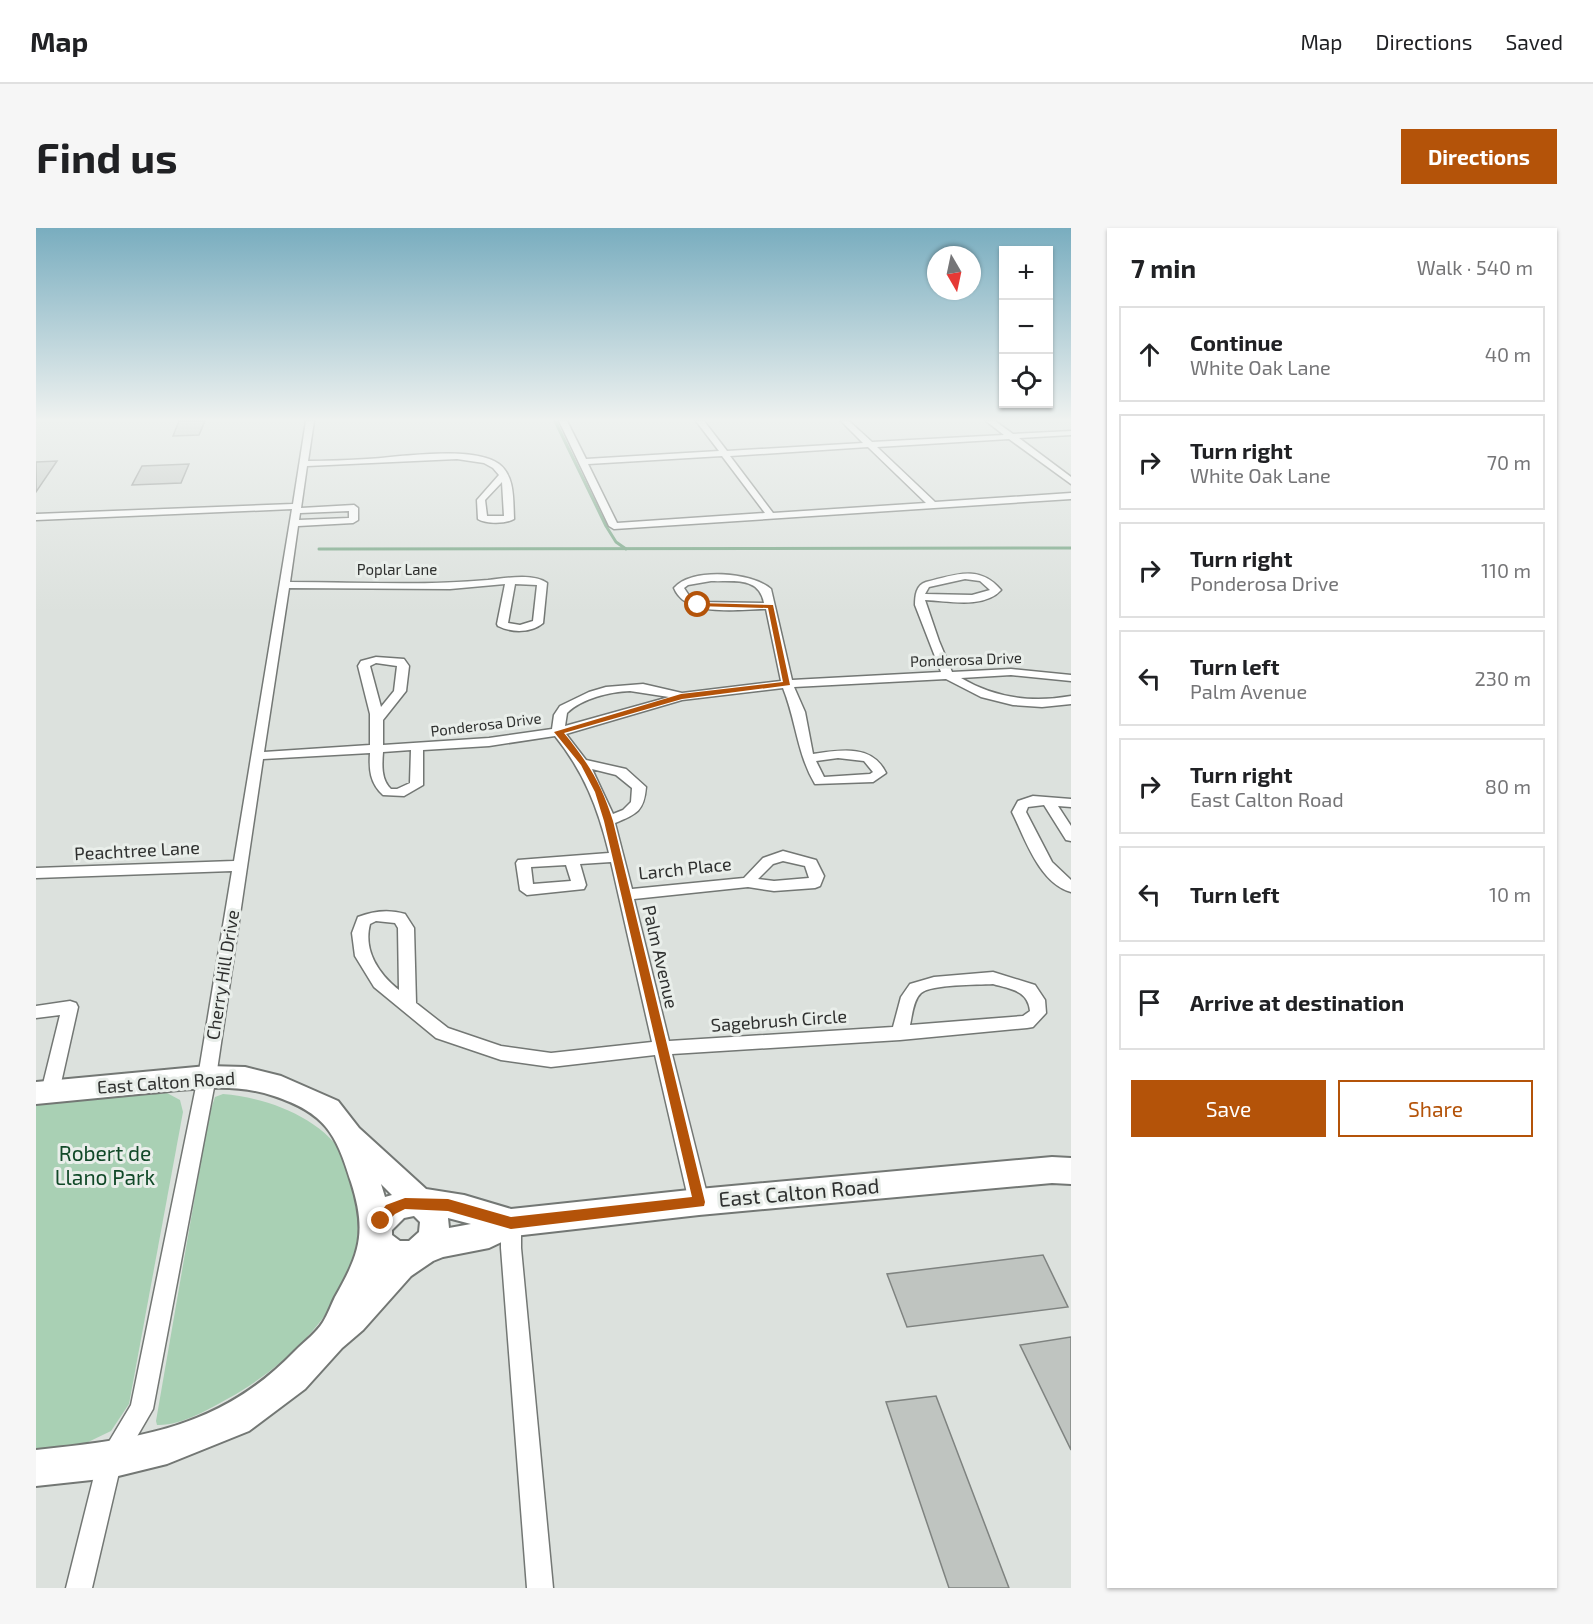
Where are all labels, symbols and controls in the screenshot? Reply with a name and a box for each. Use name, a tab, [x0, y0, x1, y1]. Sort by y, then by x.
text: Map	[30, 24, 88, 58]
text: Map	[1300, 29, 1343, 54]
text: Directions	[1376, 29, 1472, 54]
text: Saved	[1505, 29, 1563, 54]
button: Directions	[1401, 129, 1557, 184]
text: Find us	[36, 131, 178, 181]
north arrow	[927, 246, 981, 300]
map controls	[999, 246, 1053, 408]
button: +	[999, 246, 1053, 300]
text: 7 min	[1131, 252, 1196, 283]
text: Walk · 540 m	[1417, 255, 1533, 279]
button: −	[999, 300, 1053, 354]
text: Continue	[1190, 329, 1283, 355]
icon: ahead	[1133, 338, 1166, 371]
text: 40 m	[1485, 342, 1531, 366]
button: locate	[999, 354, 1053, 408]
text: White Oak Lane	[1190, 355, 1331, 379]
text: Turn right	[1190, 437, 1292, 463]
icon: right	[1133, 446, 1166, 479]
text: 70 m	[1487, 450, 1531, 474]
text: White Oak Lane	[1190, 463, 1331, 487]
text: Turn right	[1190, 545, 1292, 571]
icon: right	[1133, 554, 1166, 587]
text: 110 m	[1481, 558, 1531, 582]
street label: Poplar Lane	[357, 560, 437, 578]
text: Ponderosa Drive	[1190, 571, 1339, 595]
route start	[684, 591, 710, 617]
street label: Ponderosa Drive	[910, 648, 1022, 670]
text: Turn left	[1190, 653, 1279, 679]
icon: left	[1133, 662, 1166, 695]
text: 230 m	[1475, 666, 1531, 690]
text: Palm Avenue	[1190, 679, 1307, 703]
street label: Ponderosa Drive	[429, 708, 542, 740]
text: Turn right	[1190, 761, 1292, 787]
icon: right	[1133, 770, 1166, 803]
text: 80 m	[1485, 774, 1531, 798]
text: East Calton Road	[1190, 787, 1344, 811]
street label: Peachtree Lane	[74, 836, 200, 864]
street label: Larch Place	[637, 852, 733, 884]
icon: left	[1133, 878, 1166, 911]
text: Turn left	[1190, 881, 1279, 907]
text: 10 m	[1489, 882, 1531, 906]
street label: Palm Avenue	[638, 903, 684, 1011]
street label: Cherry Hill Drive	[201, 908, 243, 1041]
icon: arrive	[1133, 986, 1166, 1019]
text: Arrive at destination	[1190, 989, 1404, 1015]
street label: Sagebrush Circle	[710, 1004, 848, 1036]
street label: East Calton Road	[96, 1066, 236, 1098]
button: Save	[1131, 1080, 1326, 1137]
button: Share	[1338, 1080, 1533, 1137]
park label: Robert de Llano Park	[55, 1140, 155, 1189]
street label: East Calton Road	[717, 1172, 880, 1211]
route end	[367, 1207, 393, 1233]

